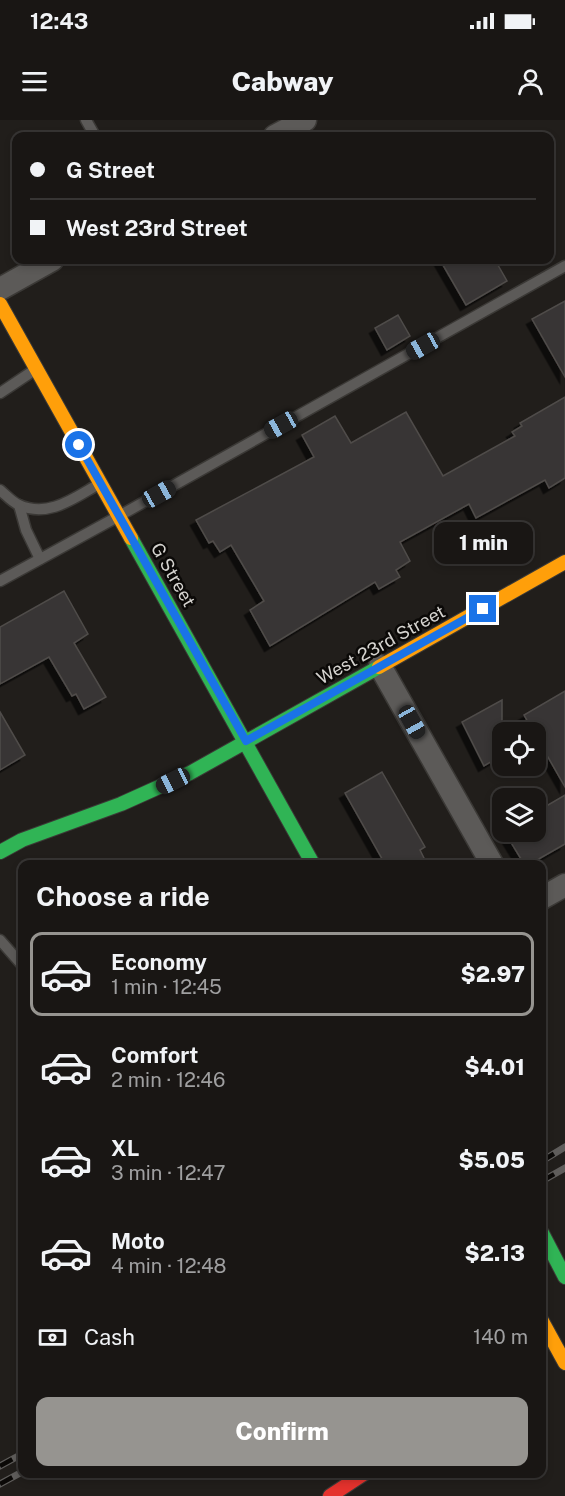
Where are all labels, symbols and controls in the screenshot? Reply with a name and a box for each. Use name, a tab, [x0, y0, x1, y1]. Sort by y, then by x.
text: 12:43	[30, 8, 88, 34]
icon: menu	[18, 65, 51, 98]
text: Cabway	[231, 65, 334, 97]
icon: person	[514, 65, 547, 98]
text: G Street	[66, 157, 155, 183]
text: West 23rd Street	[66, 215, 248, 241]
car	[403, 329, 443, 363]
car	[261, 408, 301, 442]
route start	[65, 431, 92, 458]
car	[139, 477, 179, 511]
callout: 1 min	[434, 522, 532, 564]
text: 1 min	[459, 531, 508, 555]
street label: G Street	[147, 539, 200, 610]
route end	[469, 595, 496, 622]
street label: West 23rd Street	[313, 601, 449, 689]
car	[395, 702, 429, 742]
map controls	[492, 722, 546, 842]
button: locate	[492, 722, 546, 776]
car	[153, 765, 193, 797]
button: layers	[492, 788, 546, 842]
text: Choose a ride	[36, 880, 210, 912]
icon: car	[39, 947, 93, 1001]
text: Economy	[111, 949, 207, 975]
text: $2.97	[461, 961, 525, 987]
text: 1 min · 12:45	[111, 975, 222, 999]
icon: car	[39, 1040, 93, 1094]
text: Comfort	[111, 1042, 198, 1068]
text: $4.01	[465, 1054, 525, 1080]
text: 2 min · 12:46	[111, 1068, 225, 1092]
icon: car	[39, 1133, 93, 1187]
text: XL	[111, 1135, 139, 1161]
text: $5.05	[459, 1147, 525, 1173]
text: 3 min · 12:47	[111, 1161, 226, 1185]
icon: car	[39, 1226, 93, 1280]
text: Moto	[111, 1228, 165, 1254]
text: $2.13	[464, 1240, 525, 1266]
text: 4 min · 12:48	[111, 1254, 227, 1278]
icon: cash	[36, 1321, 69, 1354]
text: Cash	[84, 1324, 135, 1350]
text: 140 m	[473, 1325, 528, 1349]
button: Confirm	[36, 1397, 528, 1466]

